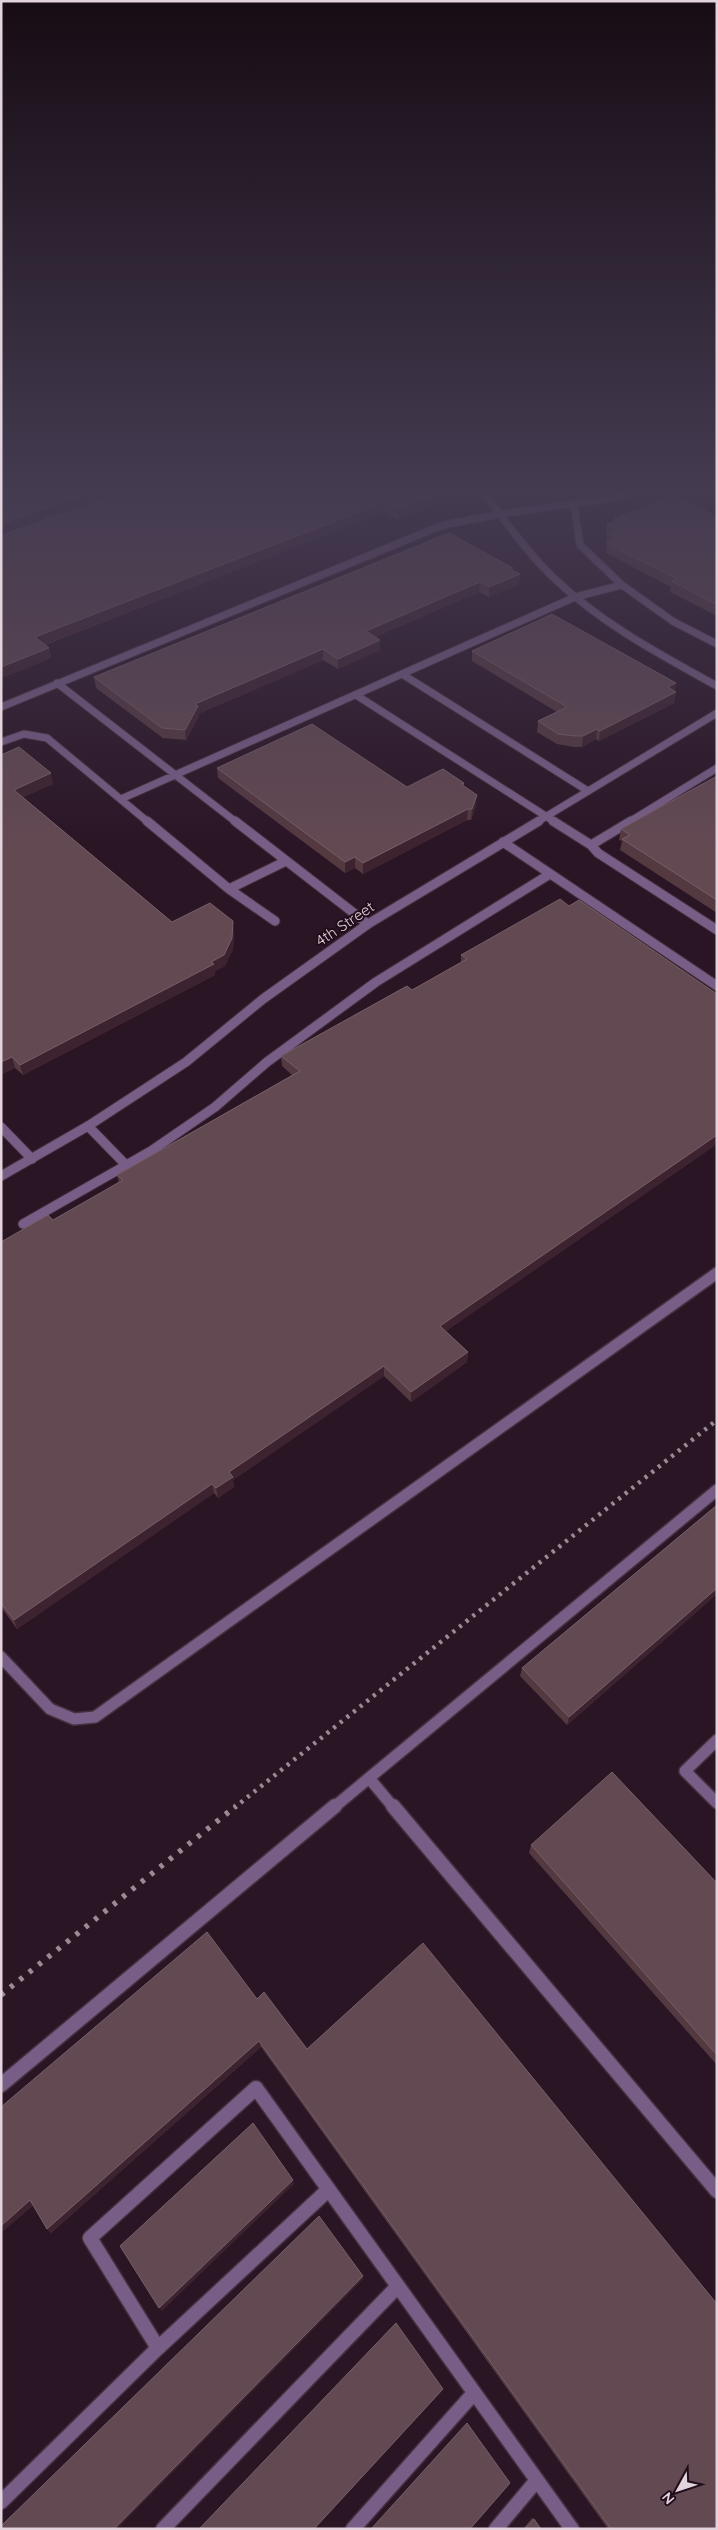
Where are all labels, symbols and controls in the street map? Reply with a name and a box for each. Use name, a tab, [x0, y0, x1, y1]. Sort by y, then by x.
street label: 4th Street	[312, 897, 378, 950]
north arrow	[653, 2465, 703, 2515]
text: N	[658, 2489, 678, 2508]

